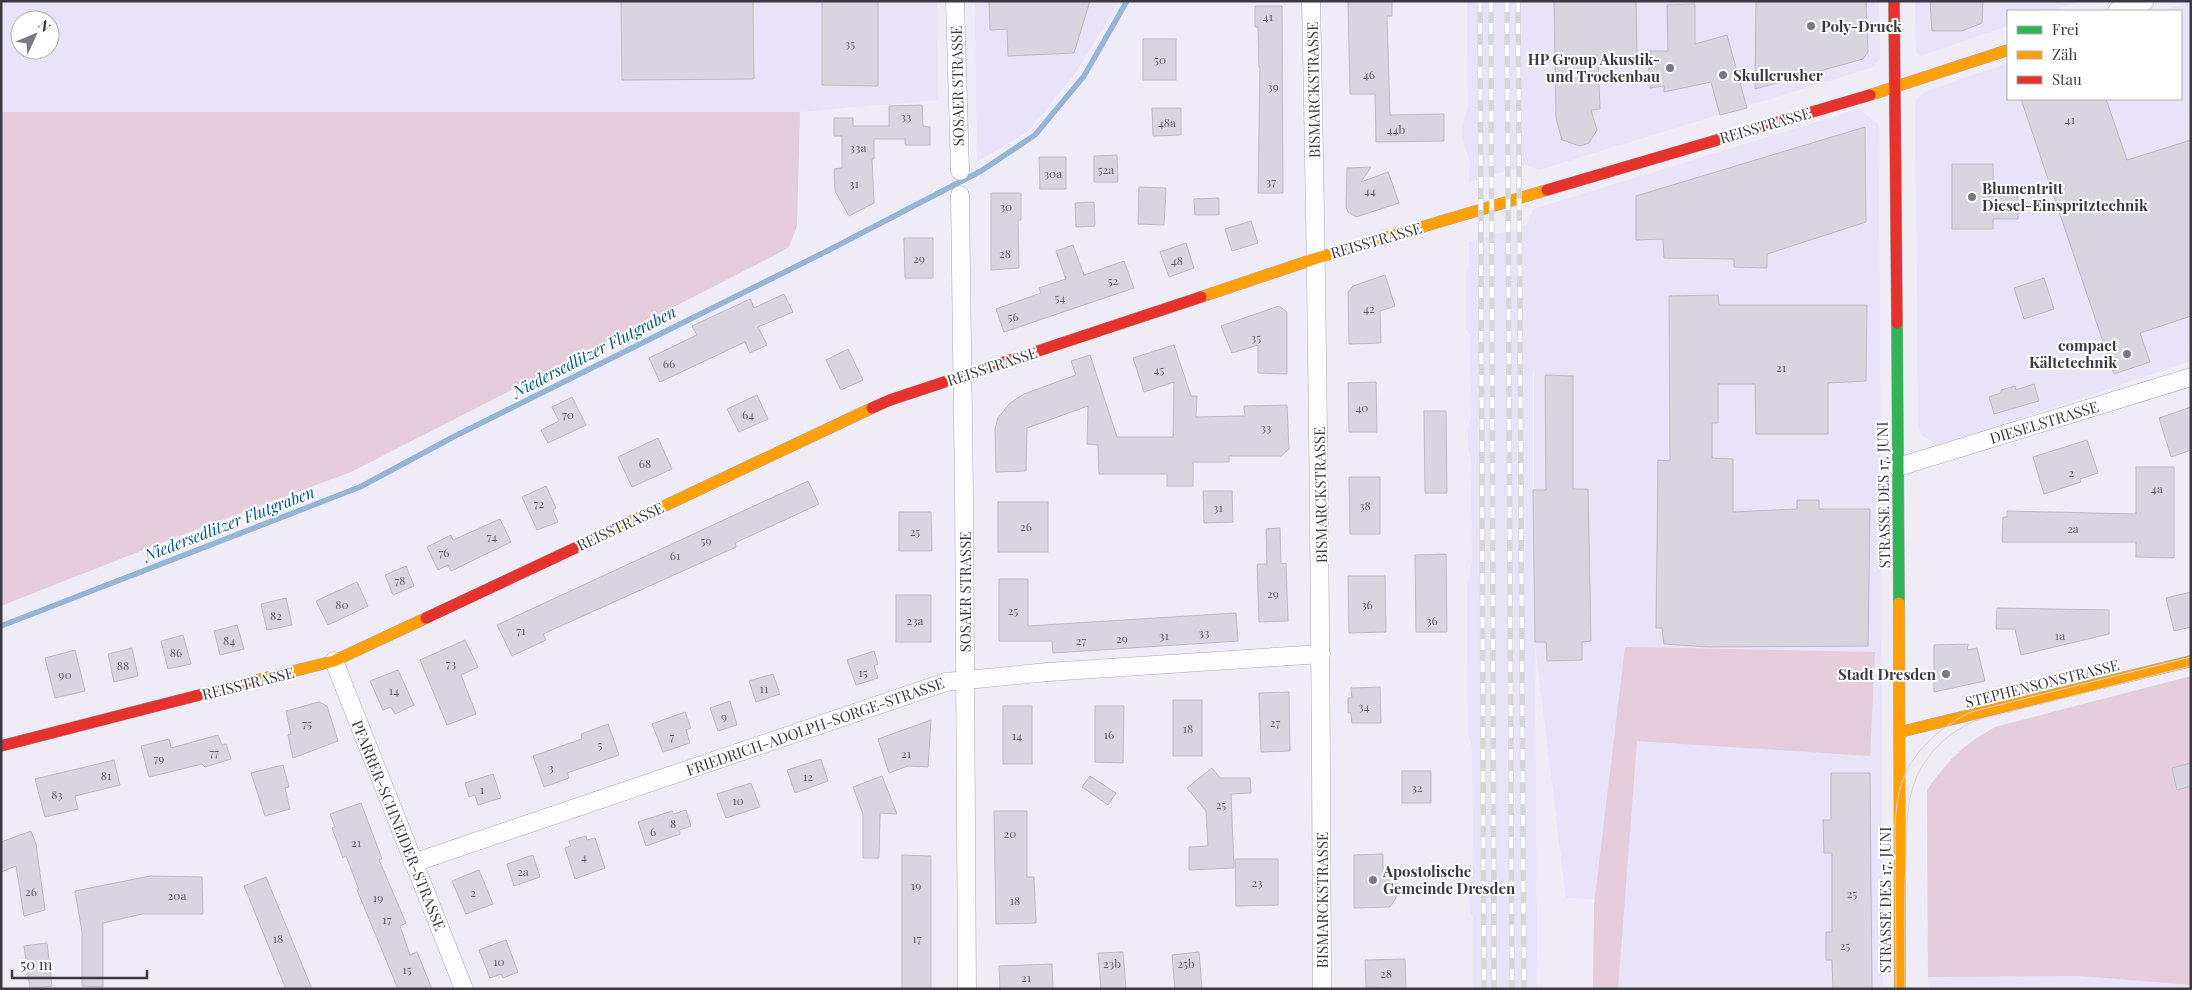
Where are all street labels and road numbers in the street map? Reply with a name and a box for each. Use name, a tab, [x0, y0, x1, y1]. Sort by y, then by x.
street label: BISMARCKSTRASSE	[1302, 22, 1324, 158]
street label: SOSAER STRASSE	[946, 25, 968, 147]
street label: REISSTRASSE	[1717, 102, 1813, 148]
street label: REISSTRASSE	[1328, 217, 1424, 263]
street label: REISSTRASSE	[944, 342, 1040, 390]
street label: DIESELSTRASSE	[1987, 396, 2101, 448]
street label: STRASSE DES 17. JUNI	[1872, 421, 1894, 569]
street label: BISMARCKSTRASSE	[1309, 427, 1331, 563]
street label: REISSTRASSE	[573, 497, 667, 555]
street label: SOSAER STRASSE	[955, 532, 975, 652]
street label: STEPHENSONSTRASSE	[1963, 654, 2121, 712]
street label: REISSTRASSE	[200, 662, 296, 704]
street label: FRIEDRICH-ADOLPH-SORGE-STRASSE	[683, 672, 947, 780]
street label: PFARRER-SCHNEIDER-STRASSE	[348, 717, 450, 933]
street label: STRASSE DES 17. JUNI	[1875, 827, 1895, 973]
street label: BISMARCKSTRASSE	[1312, 832, 1332, 968]

